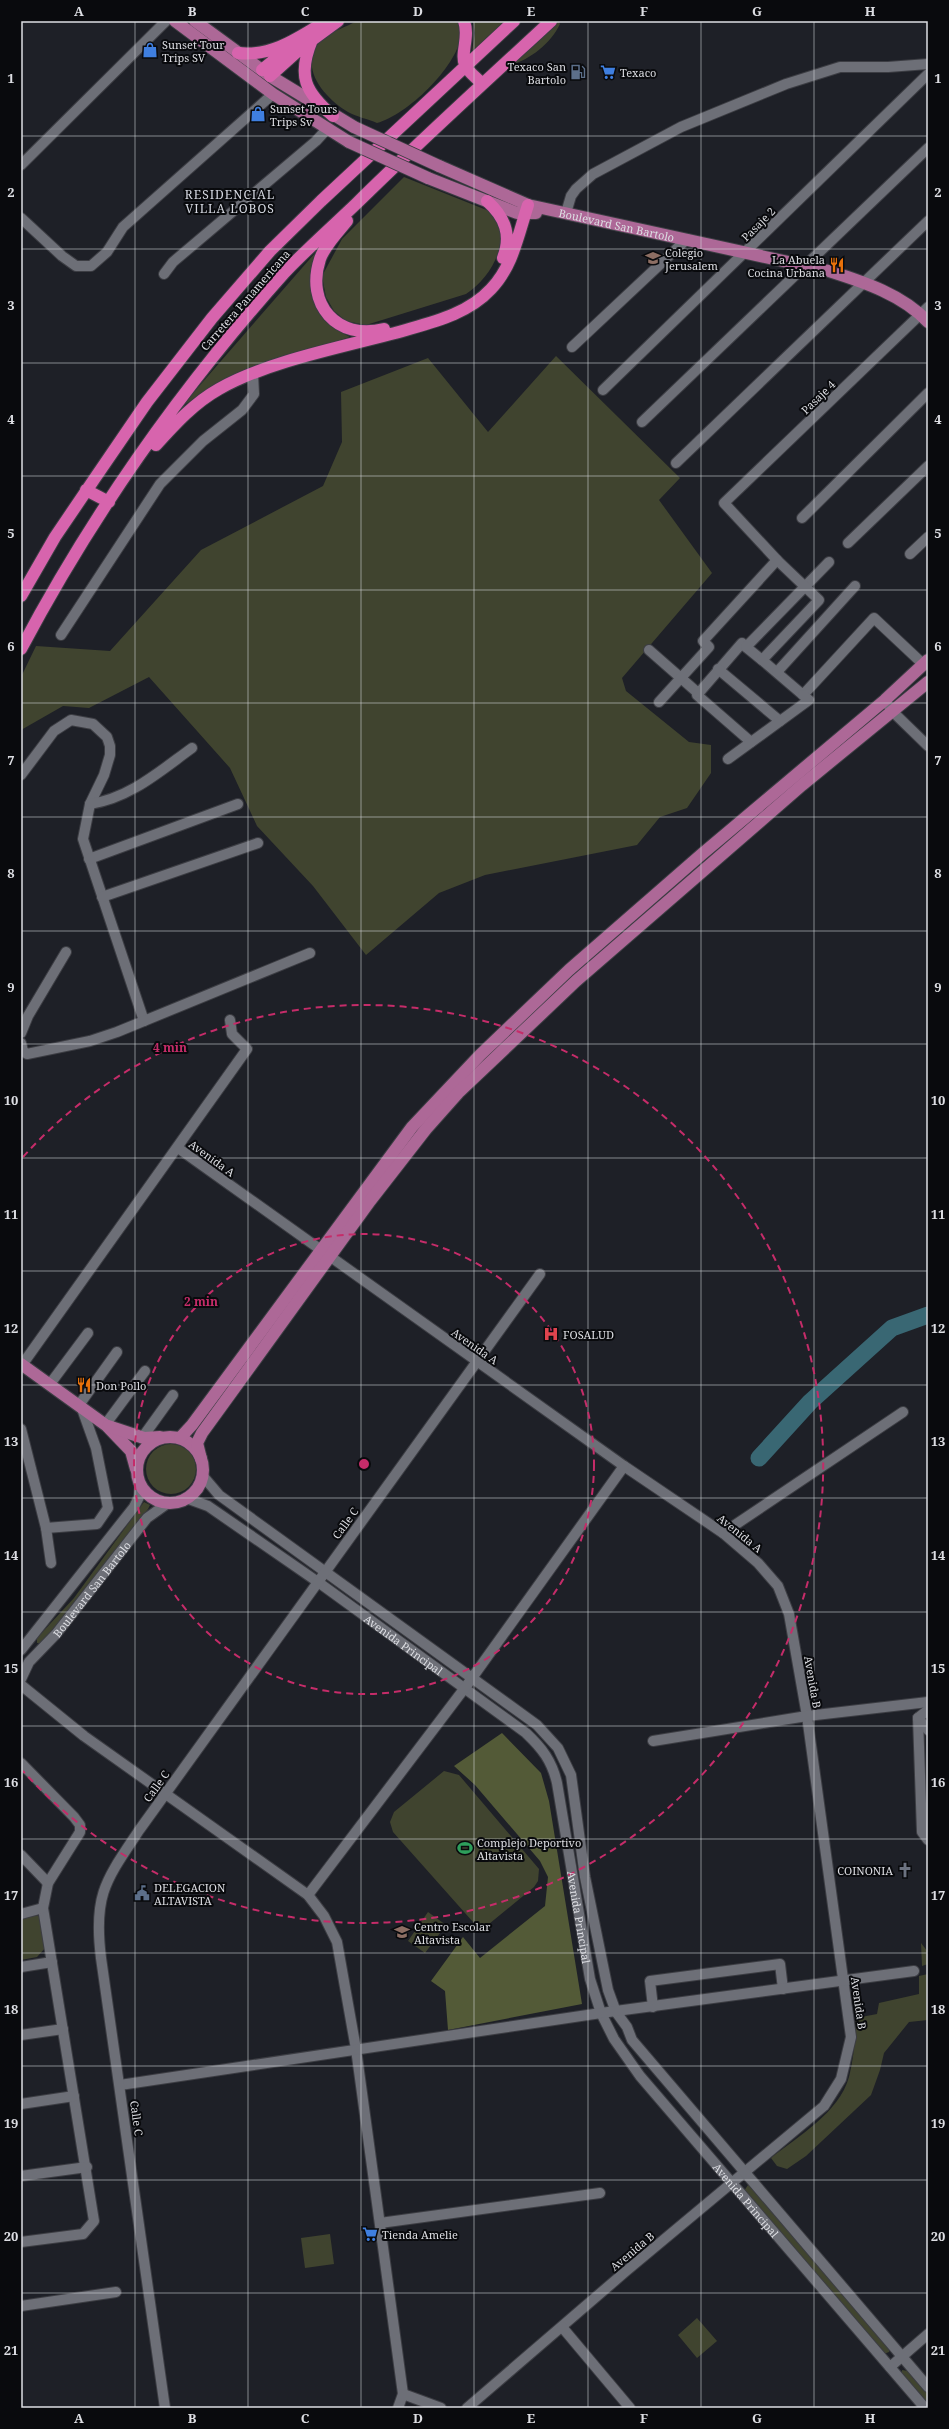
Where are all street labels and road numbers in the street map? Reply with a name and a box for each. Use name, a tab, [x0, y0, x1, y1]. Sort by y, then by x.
street label: Boulevard San Bartolo	[557, 204, 676, 244]
street label: Pasaje 2	[738, 204, 778, 244]
street label: Carretera Panamericana	[197, 246, 293, 354]
street label: Pasaje 4	[798, 377, 838, 417]
street label: Avenida A	[186, 1136, 238, 1180]
street label: Avenida A	[449, 1325, 501, 1368]
street label: Calle C	[329, 1504, 362, 1542]
street label: Avenida A	[714, 1510, 766, 1556]
street label: Boulevard San Bartolo	[49, 1538, 134, 1640]
street label: Avenida Principal	[361, 1611, 446, 1678]
street label: Avenida B	[801, 1655, 825, 1709]
street label: Calle C	[140, 1767, 173, 1805]
street label: Avenida Principal	[564, 1870, 595, 1965]
street label: Avenida B	[848, 1976, 870, 2030]
street label: Calle C	[127, 2099, 147, 2137]
street label: Avenida Principal	[710, 2159, 783, 2241]
street label: Avenida B	[607, 2228, 657, 2274]

